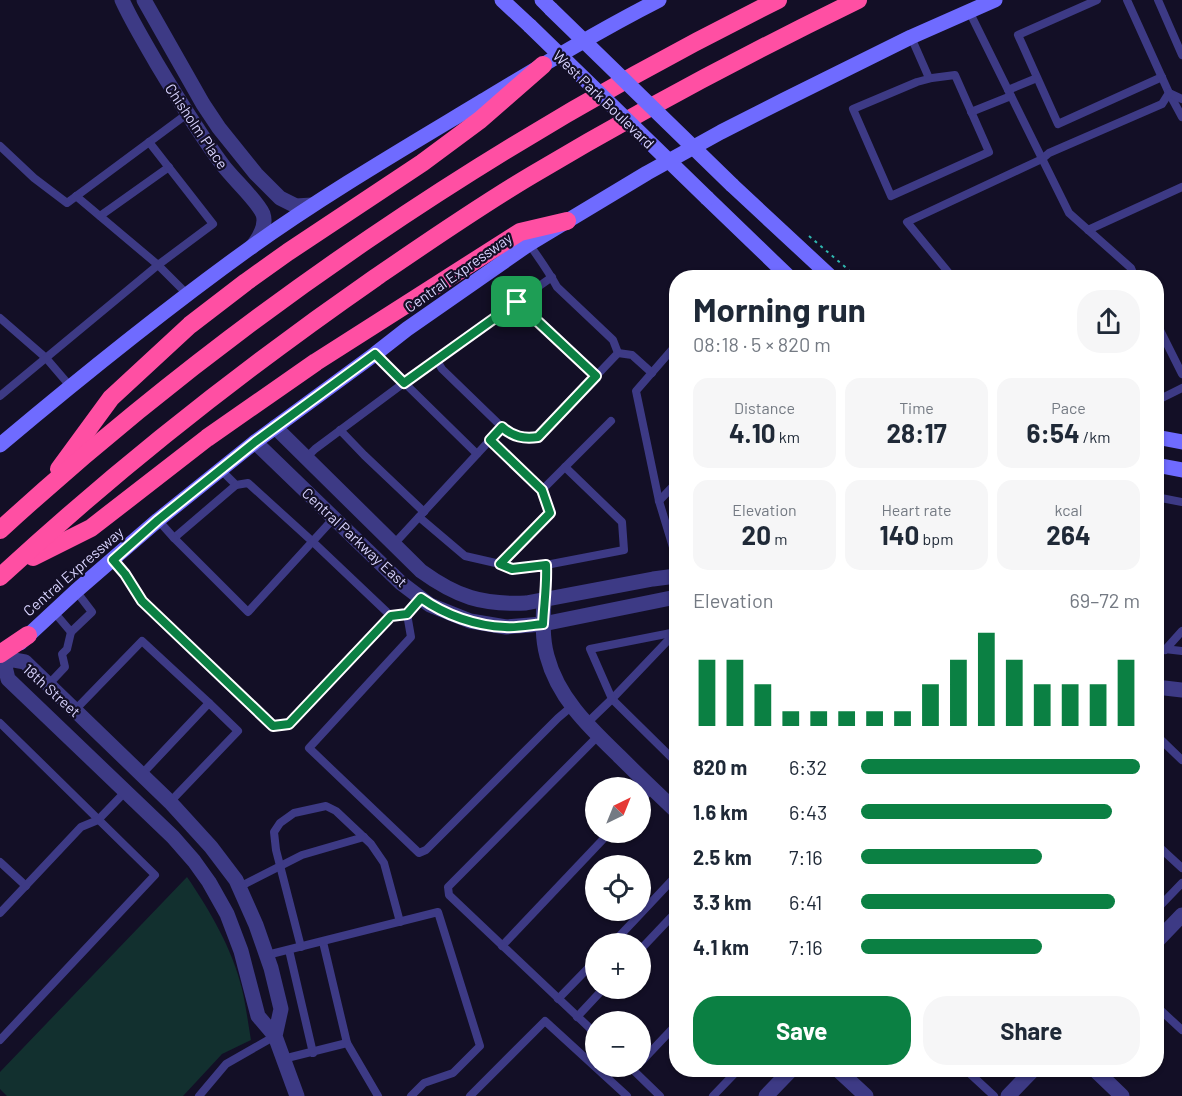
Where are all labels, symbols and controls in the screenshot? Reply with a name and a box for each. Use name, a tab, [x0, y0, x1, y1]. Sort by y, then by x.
street label: West Park Boulevard	[550, 46, 658, 152]
street label: Chisholm Place	[162, 80, 232, 172]
street label: Central Expressway	[401, 228, 515, 316]
pin	[491, 276, 542, 327]
icon: arrive	[500, 285, 533, 318]
text: Morning run	[693, 289, 866, 329]
button: share	[1077, 290, 1140, 353]
text: 08:18 · 5 × 820 m	[693, 332, 831, 356]
text: Distance	[734, 398, 795, 417]
text: Time	[899, 398, 934, 417]
text: Pace	[1051, 398, 1086, 417]
text: 4.10	[729, 417, 776, 448]
text: 28:17	[886, 417, 947, 448]
text: 6:54	[1026, 417, 1080, 448]
text: km	[776, 427, 800, 446]
text: /km	[1080, 427, 1111, 446]
street label: Central Parkway East	[299, 484, 411, 590]
text: Elevation	[732, 500, 797, 519]
text: Heart rate	[881, 500, 952, 519]
text: kcal	[1055, 500, 1082, 519]
text: 20	[742, 519, 771, 550]
text: 140	[880, 519, 919, 550]
text: 264	[1046, 519, 1091, 550]
street label: Central Expressway	[19, 523, 127, 619]
text: m	[771, 529, 787, 548]
text: bpm	[919, 529, 953, 548]
text: Elevation	[693, 588, 774, 612]
text: 69–72 m	[1070, 588, 1140, 612]
street label: 18th Street	[20, 660, 84, 720]
text: 820 m	[693, 755, 747, 779]
text: 6:32	[789, 755, 827, 779]
north arrow	[585, 777, 651, 843]
map controls	[585, 777, 651, 1077]
text: 1.6 km	[693, 800, 748, 824]
text: 6:43	[789, 800, 827, 824]
text: 2.5 km	[693, 845, 752, 869]
text: 7:16	[789, 845, 823, 869]
button: locate	[585, 855, 651, 921]
text: 3.3 km	[693, 890, 751, 914]
text: 6:41	[789, 890, 822, 914]
button: +	[585, 933, 651, 999]
text: 4.1 km	[693, 935, 749, 959]
text: 7:16	[789, 935, 823, 959]
button: Save	[693, 996, 911, 1065]
button: Share	[923, 996, 1140, 1065]
button: −	[585, 1011, 651, 1077]

